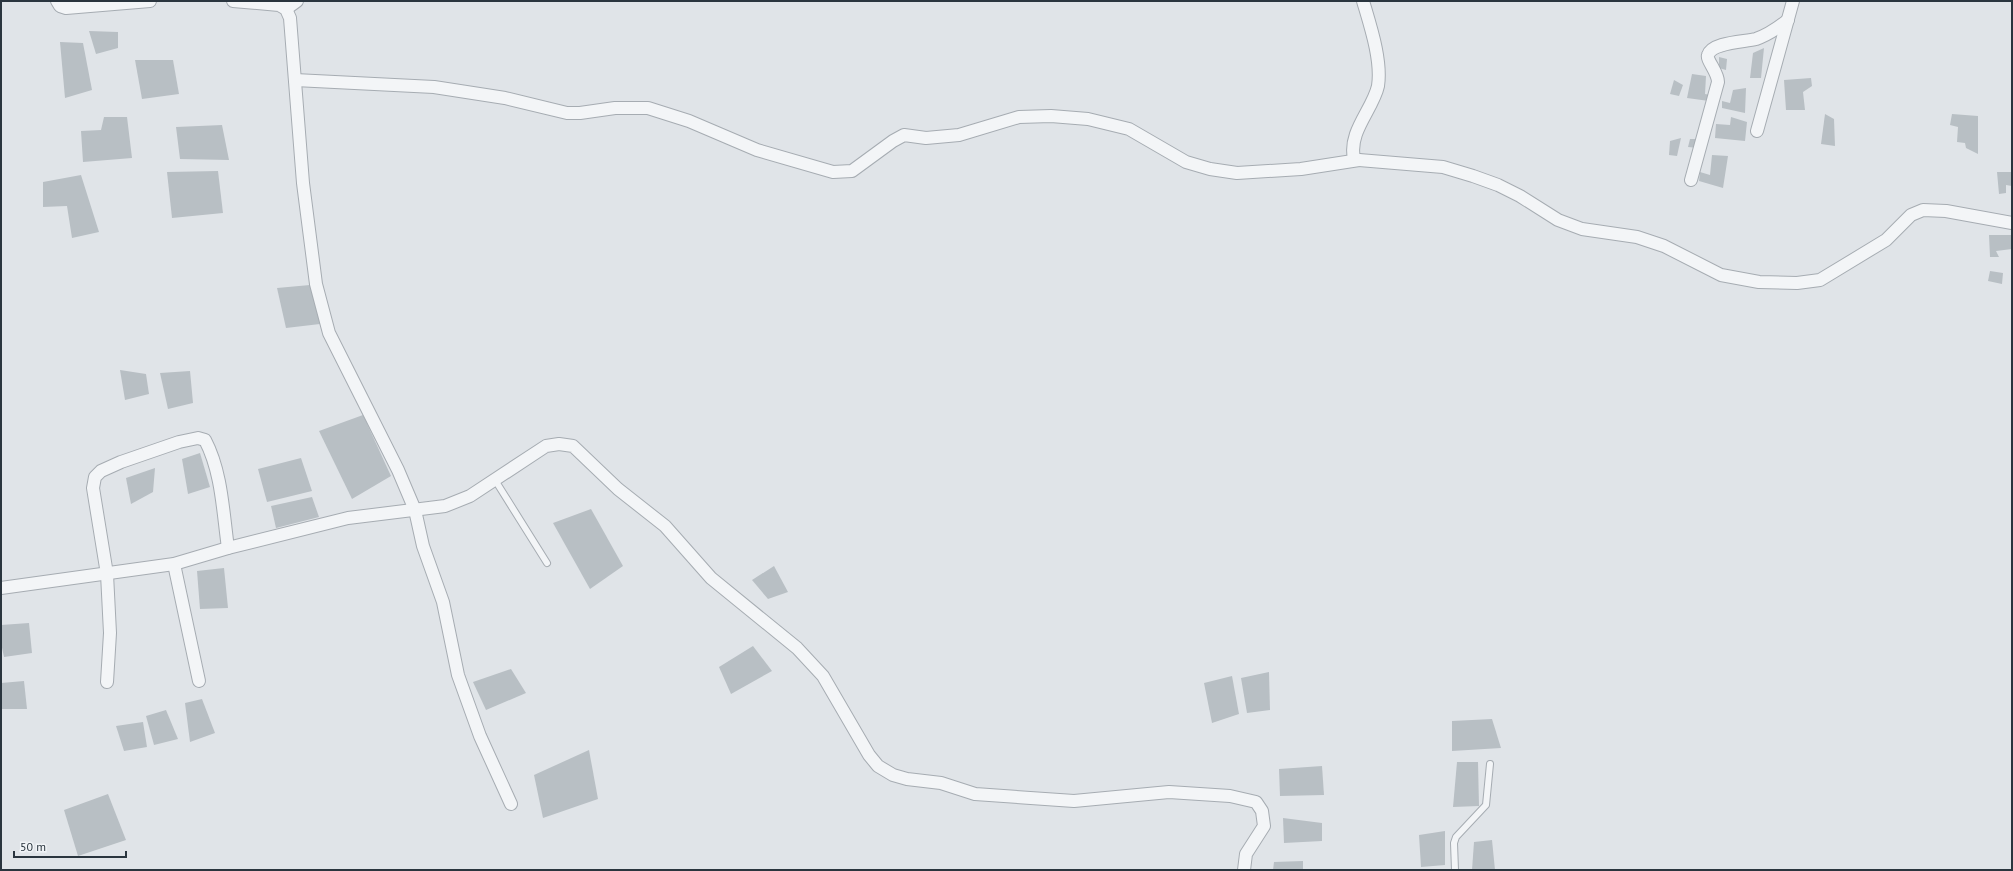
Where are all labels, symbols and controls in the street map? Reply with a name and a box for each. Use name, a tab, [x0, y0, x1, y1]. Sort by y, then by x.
scale bar	[14, 833, 126, 859]
text: 50 m	[20, 839, 46, 854]

